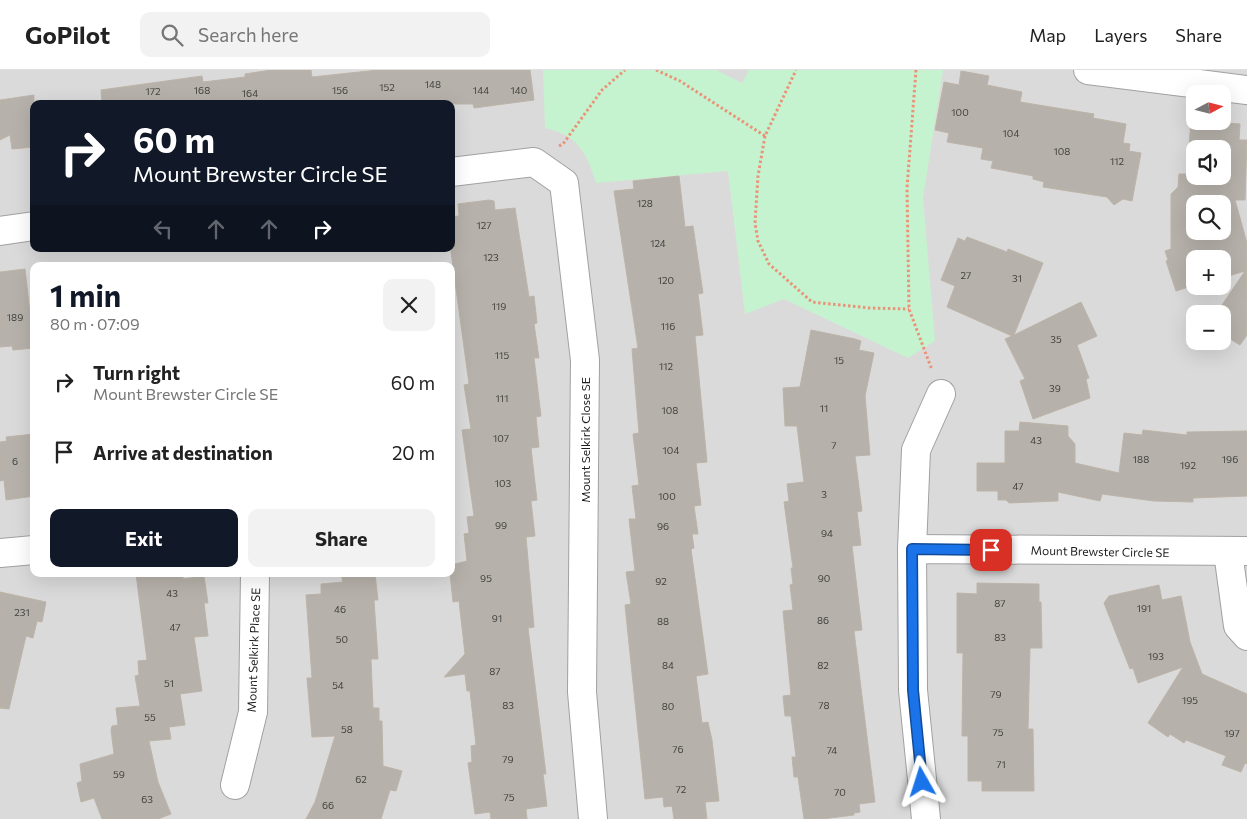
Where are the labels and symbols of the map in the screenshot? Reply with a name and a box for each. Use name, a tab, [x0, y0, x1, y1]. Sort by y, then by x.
house number: 148	[425, 78, 441, 90]
house number: 152	[379, 81, 395, 93]
house number: 168	[194, 84, 210, 96]
house number: 156	[332, 84, 348, 96]
house number: 144	[473, 84, 489, 96]
house number: 140	[511, 84, 527, 96]
house number: 172	[145, 85, 161, 97]
north arrow	[1186, 85, 1231, 130]
house number: 164	[242, 87, 258, 99]
house number: 100	[951, 106, 969, 118]
house number: 104	[1003, 127, 1019, 139]
house number: 108	[1054, 145, 1070, 157]
house number: 112	[1110, 155, 1124, 167]
house number: 128	[637, 197, 653, 209]
house number: 127	[476, 219, 492, 231]
house number: 124	[650, 237, 666, 249]
house number: 123	[483, 251, 499, 263]
house number: 27	[961, 269, 971, 281]
house number: 31	[1012, 272, 1022, 284]
house number: 120	[658, 274, 674, 286]
house number: 119	[492, 300, 506, 312]
house number: 189	[7, 311, 23, 323]
house number: 116	[661, 320, 675, 332]
house number: 35	[1050, 333, 1062, 345]
house number: 115	[495, 349, 509, 361]
house number: 15	[834, 354, 844, 366]
house number: 112	[659, 360, 673, 372]
street label: Mount Selkirk Close SE	[578, 377, 592, 503]
house number: 39	[1049, 382, 1061, 394]
house number: 111	[496, 392, 508, 404]
house number: 11	[820, 402, 828, 414]
house number: 108	[662, 404, 678, 416]
house number: 107	[493, 432, 509, 444]
house number: 43	[1030, 434, 1042, 446]
house number: 7	[831, 439, 837, 451]
house number: 104	[663, 444, 679, 456]
house number: 188	[1133, 453, 1149, 465]
house number: 196	[1222, 453, 1238, 465]
house number: 6	[12, 455, 18, 467]
house number: 192	[1180, 459, 1196, 471]
house number: 103	[495, 477, 512, 489]
house number: 47	[1012, 480, 1024, 492]
house number: 3	[821, 488, 827, 500]
house number: 100	[658, 490, 676, 502]
house number: 99	[495, 519, 507, 531]
house number: 96	[657, 520, 669, 532]
house number: 94	[821, 527, 833, 539]
pin	[970, 529, 1012, 571]
street label: Mount Brewster Circle SE	[1030, 543, 1170, 559]
house number: 95	[480, 572, 492, 584]
house number: 90	[818, 572, 830, 584]
house number: 92	[655, 575, 667, 587]
house number: 43	[166, 587, 178, 599]
street label: Mount Selkirk Place SE	[244, 587, 262, 713]
house number: 87	[994, 597, 1006, 609]
house number: 191	[1137, 602, 1151, 614]
house number: 46	[334, 603, 346, 615]
house number: 231	[14, 606, 30, 618]
house number: 91	[492, 612, 502, 624]
house number: 86	[817, 614, 829, 626]
house number: 88	[657, 615, 669, 627]
house number: 47	[169, 621, 181, 633]
house number: 83	[994, 631, 1006, 643]
house number: 50	[336, 633, 348, 645]
house number: 193	[1148, 650, 1164, 662]
house number: 84	[662, 659, 674, 671]
house number: 82	[817, 659, 829, 671]
house number: 87	[489, 665, 501, 677]
house number: 51	[164, 677, 174, 689]
house number: 54	[332, 679, 344, 691]
house number: 79	[990, 688, 1002, 700]
house number: 195	[1182, 694, 1198, 706]
house number: 83	[502, 699, 514, 711]
house number: 78	[818, 699, 830, 711]
house number: 80	[662, 700, 674, 712]
house number: 55	[144, 711, 156, 723]
house number: 58	[341, 723, 353, 735]
house number: 75	[993, 726, 1004, 738]
house number: 197	[1224, 727, 1240, 739]
house number: 76	[672, 743, 684, 755]
house number: 74	[827, 744, 837, 756]
house number: 79	[502, 753, 514, 765]
position arrow	[895, 755, 947, 807]
house number: 71	[996, 758, 1006, 770]
house number: 59	[113, 768, 125, 780]
house number: 62	[355, 773, 367, 785]
house number: 72	[676, 783, 687, 795]
house number: 70	[834, 786, 846, 798]
house number: 75	[504, 791, 515, 803]
house number: 63	[141, 793, 153, 805]
house number: 66	[322, 799, 334, 811]

